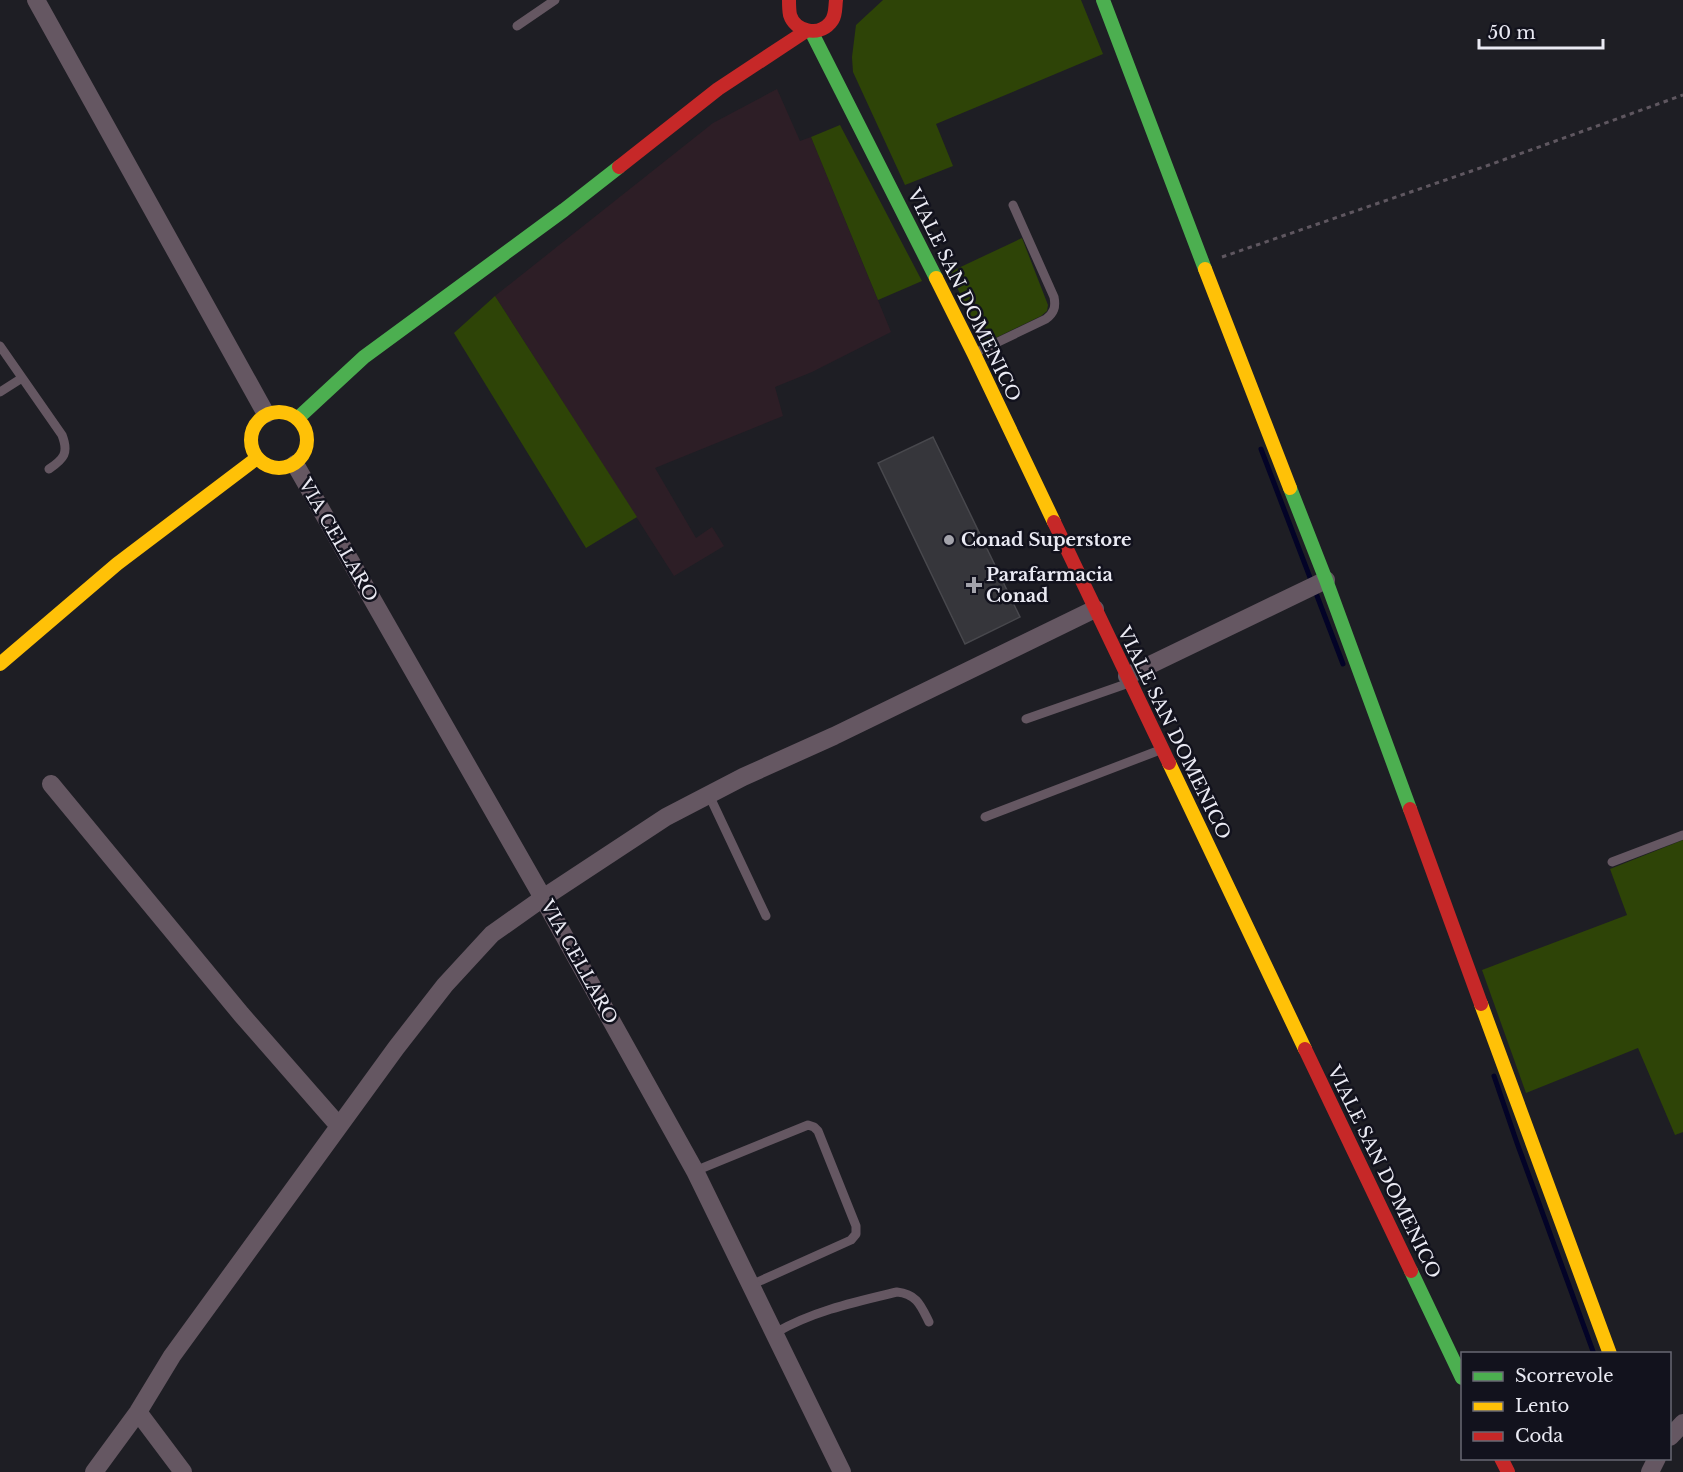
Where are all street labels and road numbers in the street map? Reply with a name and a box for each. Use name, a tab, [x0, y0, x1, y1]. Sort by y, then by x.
street label: VIALE SAN DOMENICO	[902, 184, 1025, 405]
street label: VIA CELLARO	[293, 474, 382, 605]
street label: VIALE SAN DOMENICO	[1112, 622, 1235, 843]
street label: VIA CELLARO	[535, 895, 622, 1028]
street label: VIALE SAN DOMENICO	[1322, 1061, 1445, 1282]

